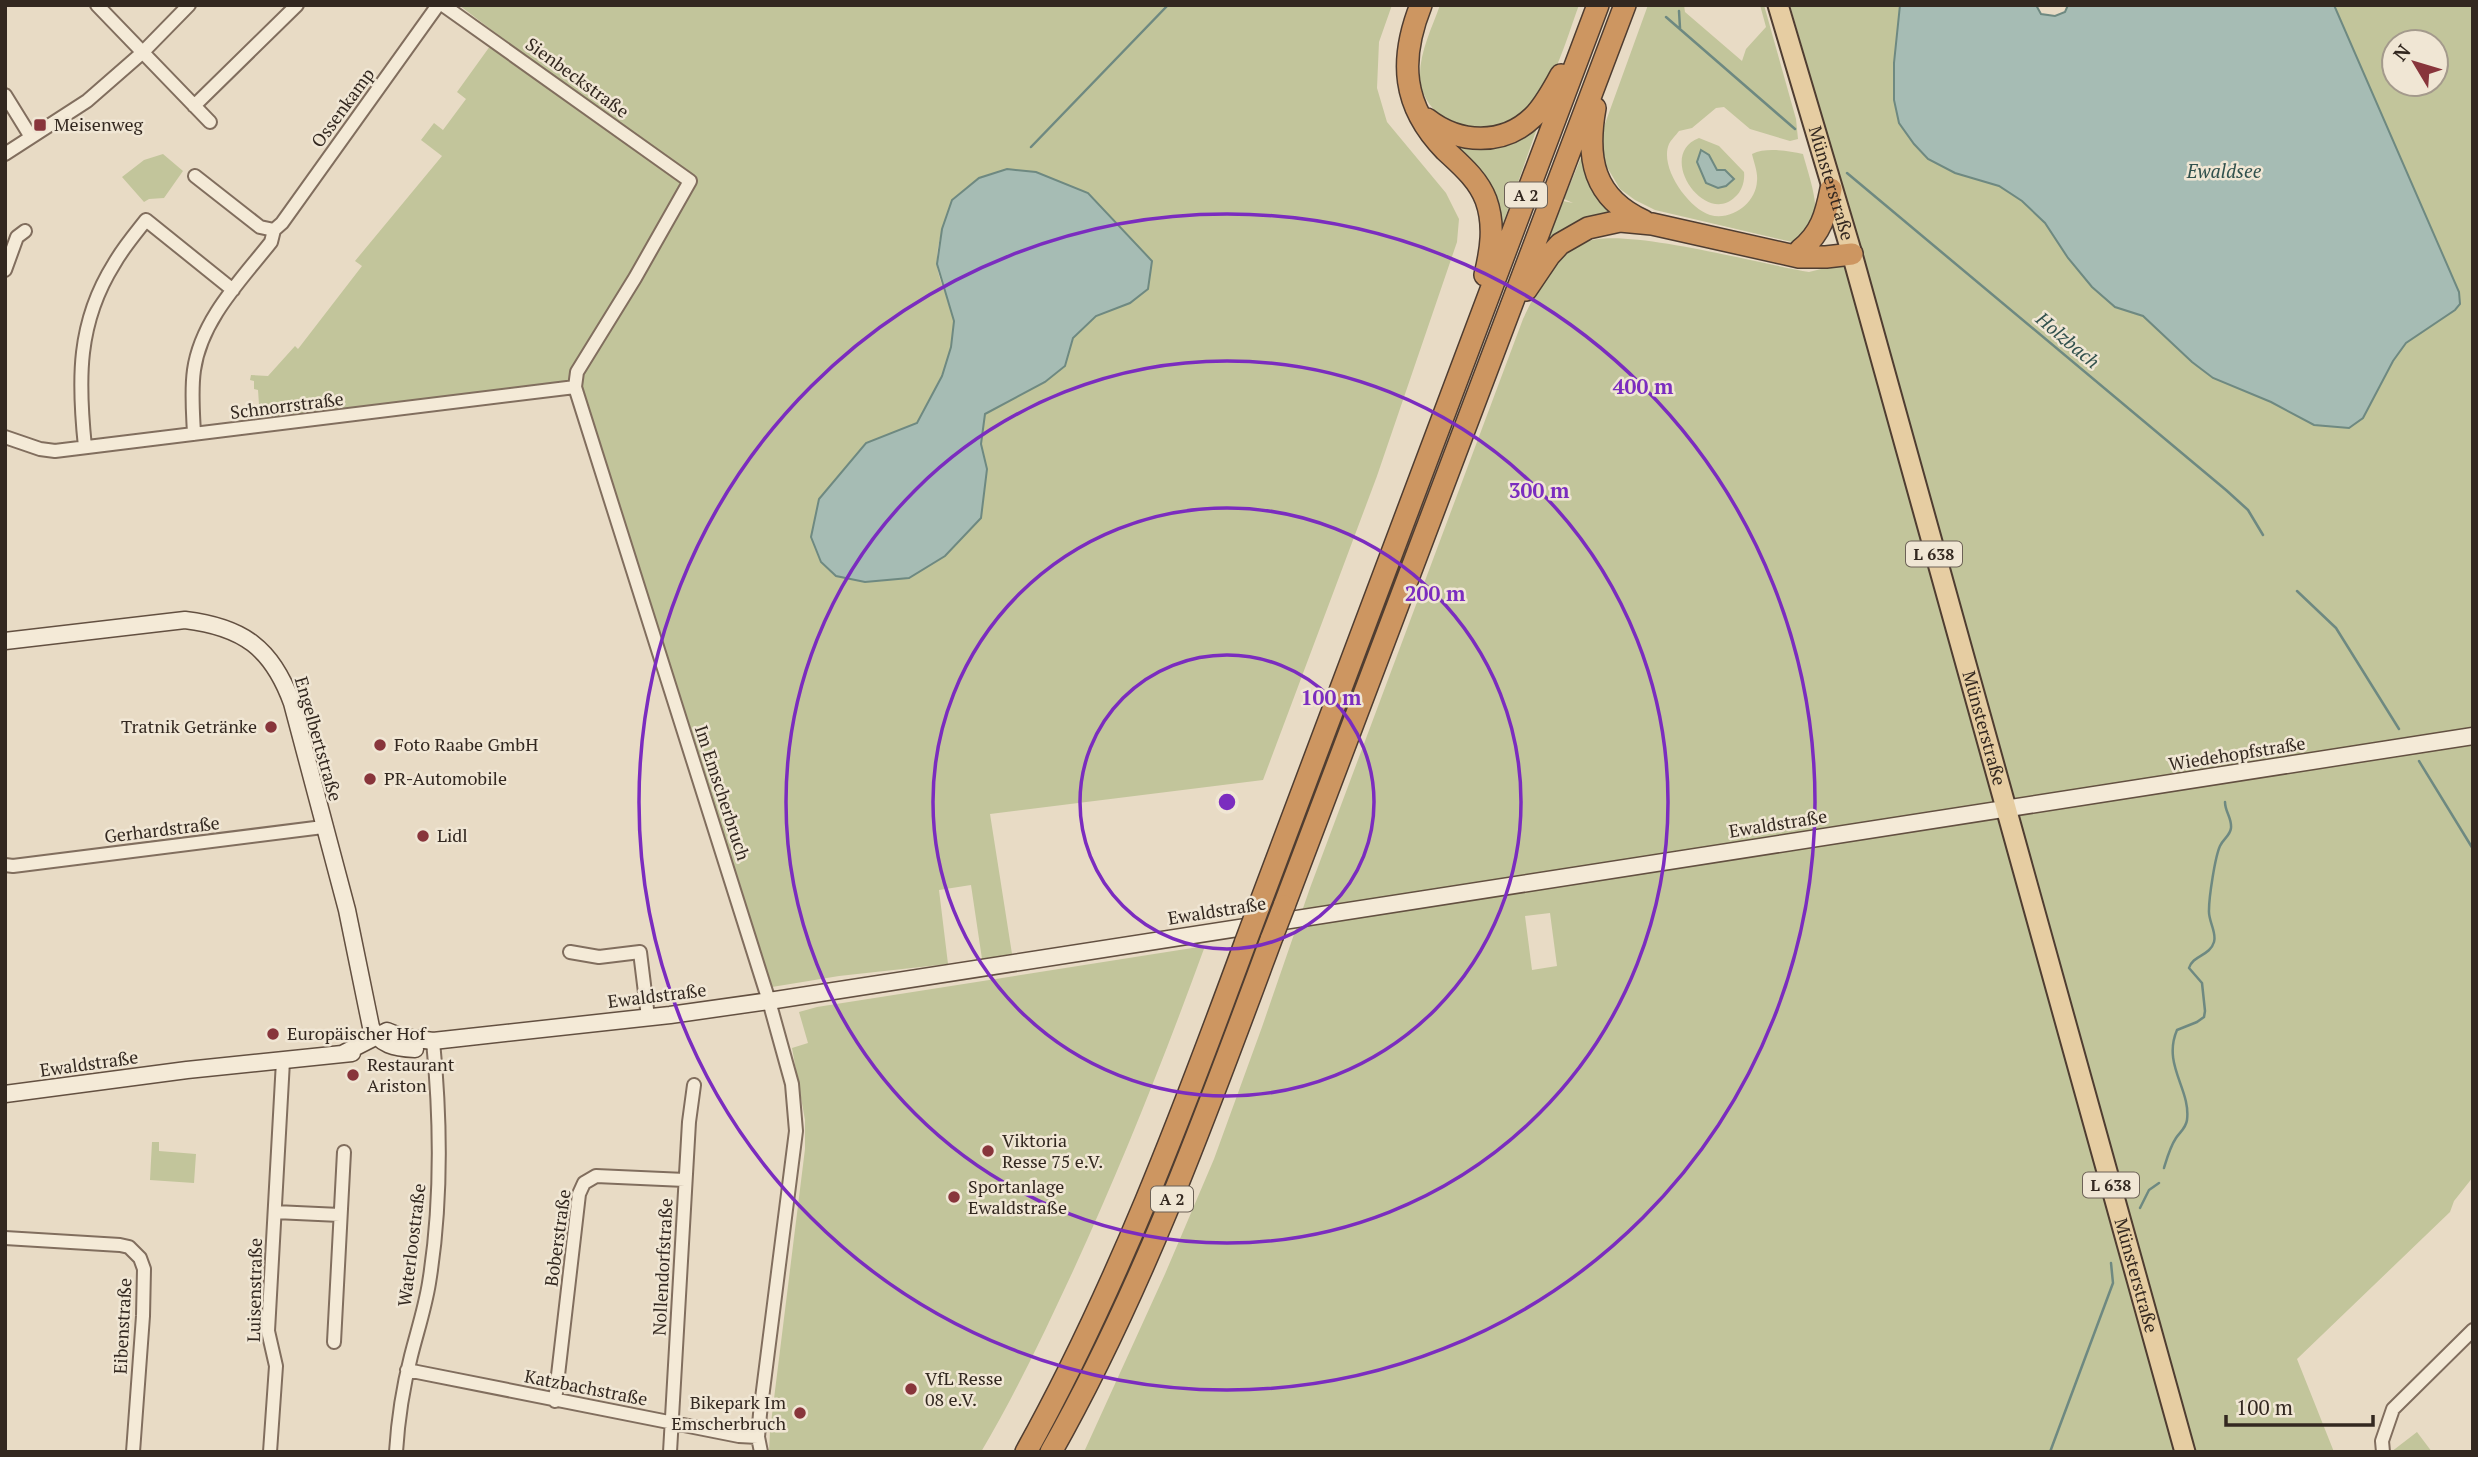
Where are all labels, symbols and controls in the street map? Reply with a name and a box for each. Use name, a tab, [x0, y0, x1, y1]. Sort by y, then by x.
north arrow	[2380, 28, 2450, 98]
street label: Sienbeckstraße	[521, 32, 634, 123]
text: N	[2387, 38, 2416, 66]
street label: Ossenkamp	[305, 63, 379, 152]
place label: Meisenweg	[54, 112, 144, 136]
marker: Meisenweg	[32, 117, 48, 133]
street label: Münsterstraße	[1804, 123, 1860, 243]
water label: Ewaldsee	[2186, 158, 2262, 183]
road number: A 2	[1505, 182, 1547, 208]
water label: Holzbach	[2031, 305, 2105, 373]
text: 400 m	[1613, 372, 1674, 400]
street label: Schnorrstraße	[229, 386, 345, 424]
text: 300 m	[1509, 476, 1570, 504]
road number: L 638	[1906, 541, 1962, 566]
text: 200 m	[1405, 579, 1466, 607]
street label: Münsterstraße	[1957, 668, 2012, 788]
street label: Engelbertstraße	[290, 674, 348, 804]
text: 100 m	[1301, 683, 1362, 711]
place label: Tratnik Getränke	[121, 714, 257, 738]
marker: Tratnik Getränke	[263, 719, 279, 735]
street label: Im Emscherbruch	[690, 722, 756, 864]
street label: Wiedehopfstraße	[2167, 730, 2307, 776]
place label: Foto Raabe GmbH	[394, 732, 538, 756]
marker: Foto Raabe GmbH	[372, 737, 388, 753]
place label: PR-Automobile	[384, 766, 507, 790]
marker: PR-Automobile	[362, 771, 378, 787]
centre of rings	[1215, 790, 1239, 814]
street label: Ewaldstraße	[1727, 803, 1829, 843]
street label: Gerhardstraße	[103, 810, 221, 848]
place label: Lidl	[437, 823, 468, 847]
marker: Lidl	[415, 828, 431, 844]
street label: Ewaldstraße	[1166, 890, 1268, 930]
street label: Ewaldstraße	[606, 977, 708, 1013]
place label: Europäischer Hof	[287, 1021, 428, 1045]
marker: Europäischer Hof	[265, 1026, 281, 1042]
street label: Ewaldstraße	[38, 1044, 140, 1082]
place label: Restaurant Ariston	[367, 1052, 455, 1097]
marker: Restaurant Ariston	[345, 1067, 361, 1083]
place label: Viktoria Resse 75 e.V.	[1002, 1128, 1103, 1173]
marker: Viktoria Resse 75 e.V.	[980, 1143, 996, 1159]
road number: L 638	[2083, 1172, 2139, 1198]
place label: Sportanlage Ewaldstraße	[968, 1174, 1067, 1219]
street label: Waterloostraße	[392, 1182, 430, 1308]
road number: A 2	[1151, 1186, 1193, 1212]
street label: Boberstraße	[538, 1188, 576, 1288]
marker: Sportanlage Ewaldstraße	[946, 1189, 962, 1205]
street label: Nollendorfstraße	[646, 1198, 678, 1336]
street label: Münsterstraße	[2110, 1215, 2164, 1335]
street label: Luisenstraße	[241, 1238, 267, 1342]
street label: Eibenstraße	[107, 1277, 137, 1375]
street label: Katzbachstraße	[523, 1363, 650, 1411]
place label: VfL Resse 08 e.V.	[925, 1366, 1003, 1411]
marker: VfL Resse 08 e.V.	[903, 1381, 919, 1397]
scale bar	[2226, 1384, 2373, 1428]
place label: Bikepark Im Emscherbruch	[671, 1390, 786, 1435]
text: 100 m	[2236, 1393, 2293, 1421]
marker: Bikepark Im Emscherbruch	[792, 1405, 808, 1421]

